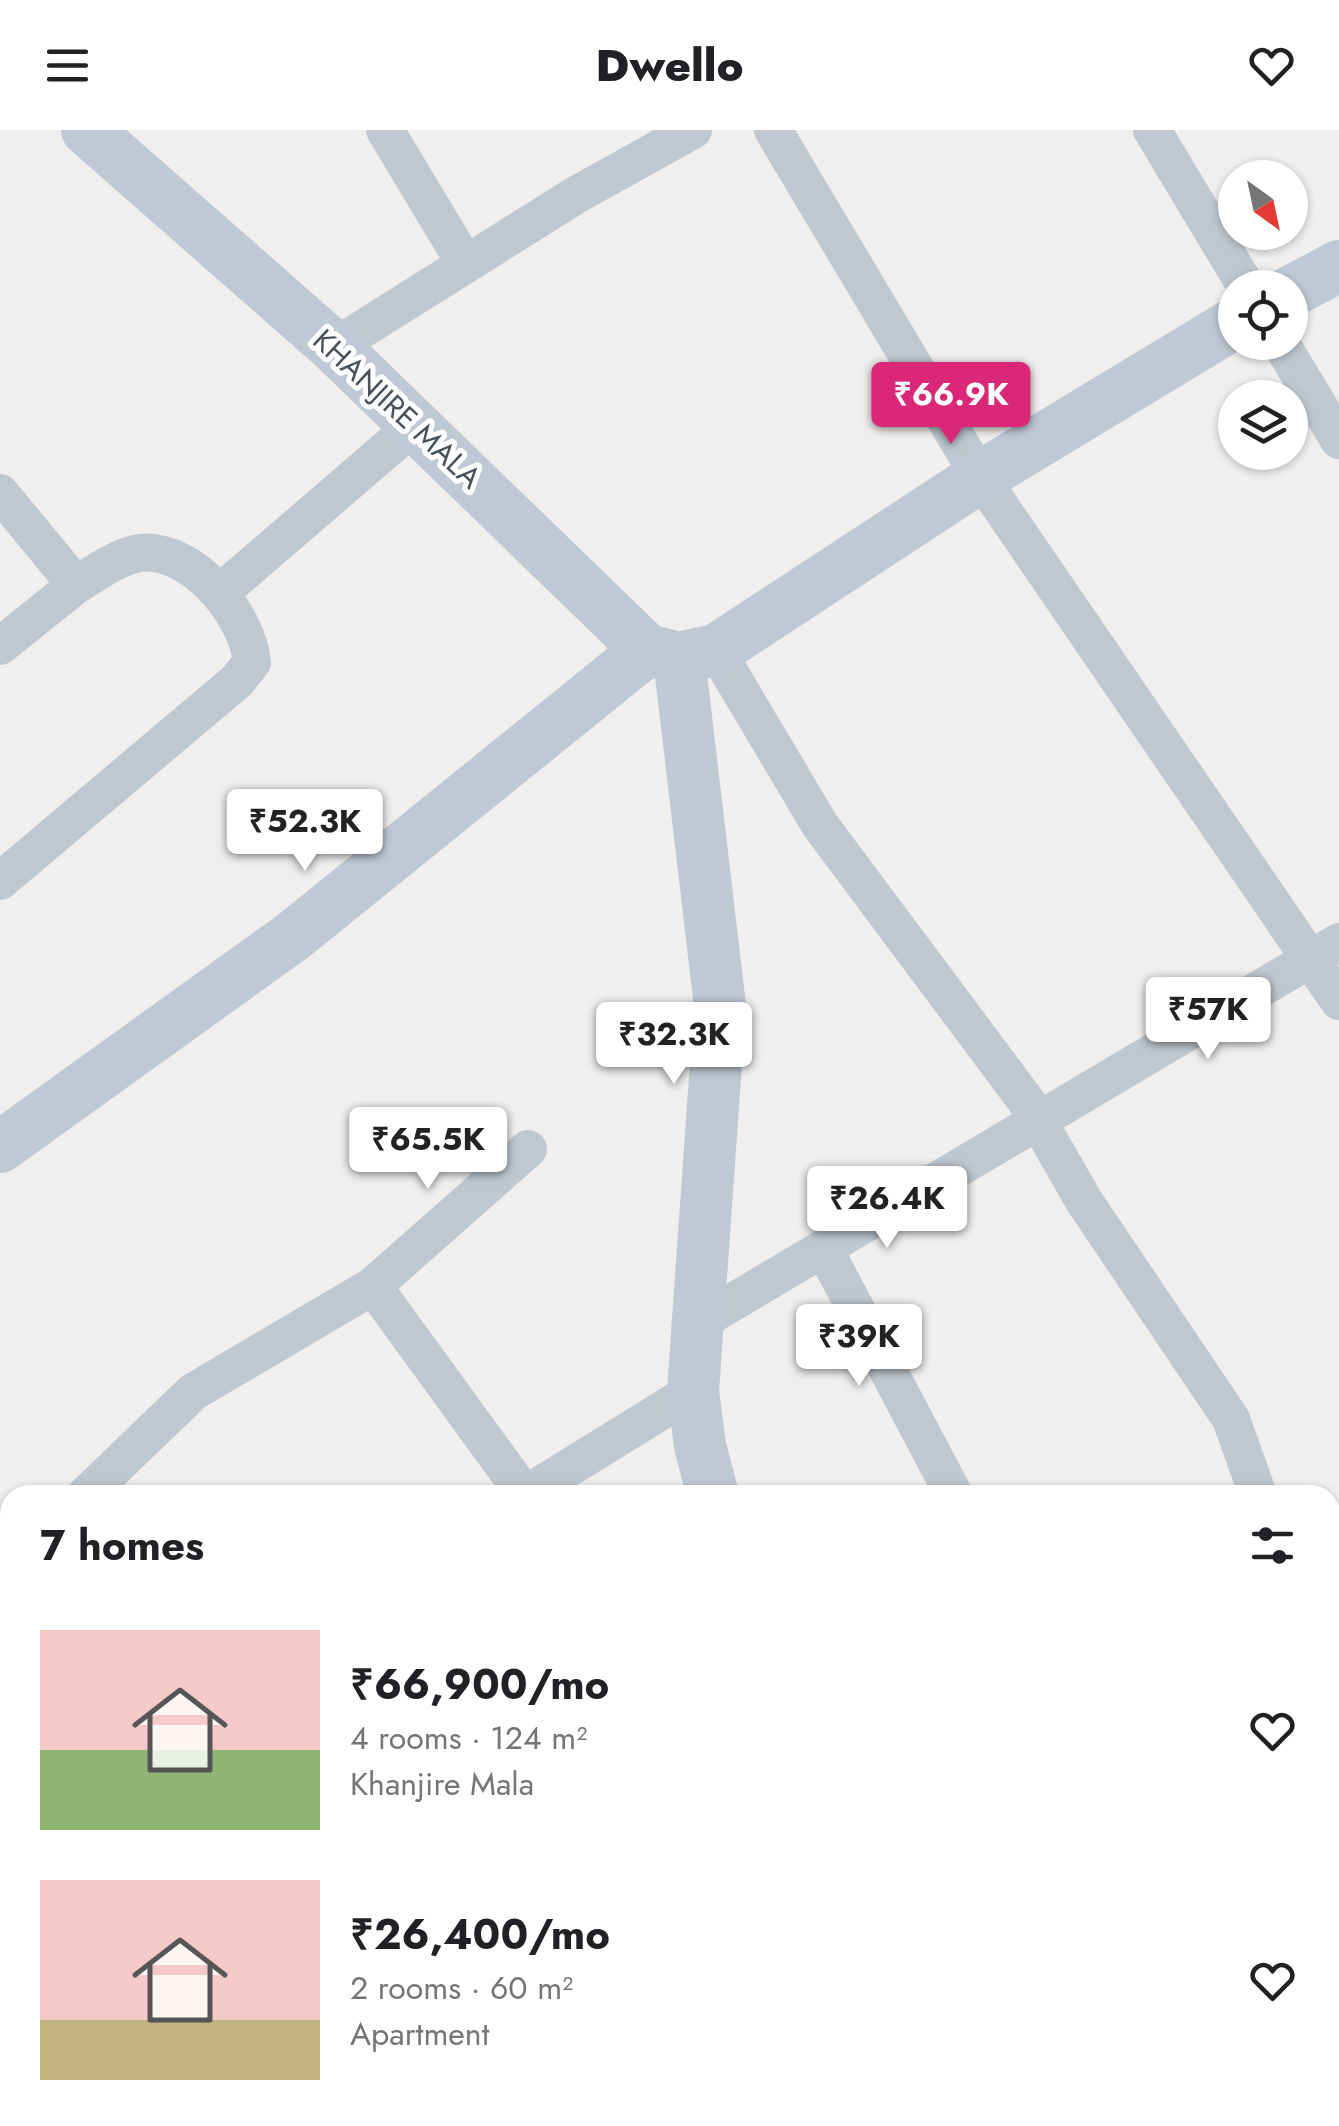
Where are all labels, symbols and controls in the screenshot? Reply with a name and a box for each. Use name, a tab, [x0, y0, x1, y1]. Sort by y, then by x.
text: Dwello	[595, 33, 744, 98]
icon: menu	[40, 38, 95, 93]
icon: heart	[1244, 38, 1299, 93]
north arrow	[1218, 160, 1308, 250]
map controls	[1218, 160, 1308, 470]
button: locate	[1218, 270, 1308, 360]
street label: KHANJIRE MALA	[303, 319, 491, 498]
pin: ₹66.9K	[870, 362, 1032, 447]
text: ₹66.9K	[893, 371, 1009, 417]
button: layers	[1218, 380, 1308, 470]
pin: ₹52.3K	[224, 789, 386, 874]
text: ₹52.3K	[249, 798, 361, 844]
pin: ₹57K	[1149, 977, 1267, 1062]
text: ₹57K	[1168, 986, 1248, 1032]
pin: ₹32.3K	[593, 1002, 755, 1087]
text: ₹32.3K	[618, 1011, 730, 1057]
pin: ₹65.5K	[347, 1107, 509, 1192]
text: ₹65.5K	[371, 1116, 485, 1162]
pin: ₹26.4K	[806, 1166, 968, 1251]
text: ₹26.4K	[829, 1175, 945, 1221]
pin: ₹39K	[800, 1304, 918, 1389]
text: ₹39K	[818, 1313, 900, 1359]
text: 7 homes	[40, 1515, 204, 1576]
icon: filters	[1245, 1518, 1300, 1573]
text: ₹66,900/mo	[350, 1654, 609, 1715]
icon: home	[120, 1670, 240, 1790]
icon: heart	[1245, 1703, 1300, 1758]
text: 4 rooms · 124 m²	[350, 1715, 587, 1761]
text: Khanjire Mala	[350, 1761, 534, 1807]
text: ₹26,400/mo	[350, 1904, 610, 1965]
icon: home	[120, 1920, 240, 2040]
icon: heart	[1245, 1953, 1300, 2008]
text: 2 rooms · 60 m²	[350, 1965, 573, 2011]
text: Apartment	[350, 2011, 489, 2057]

